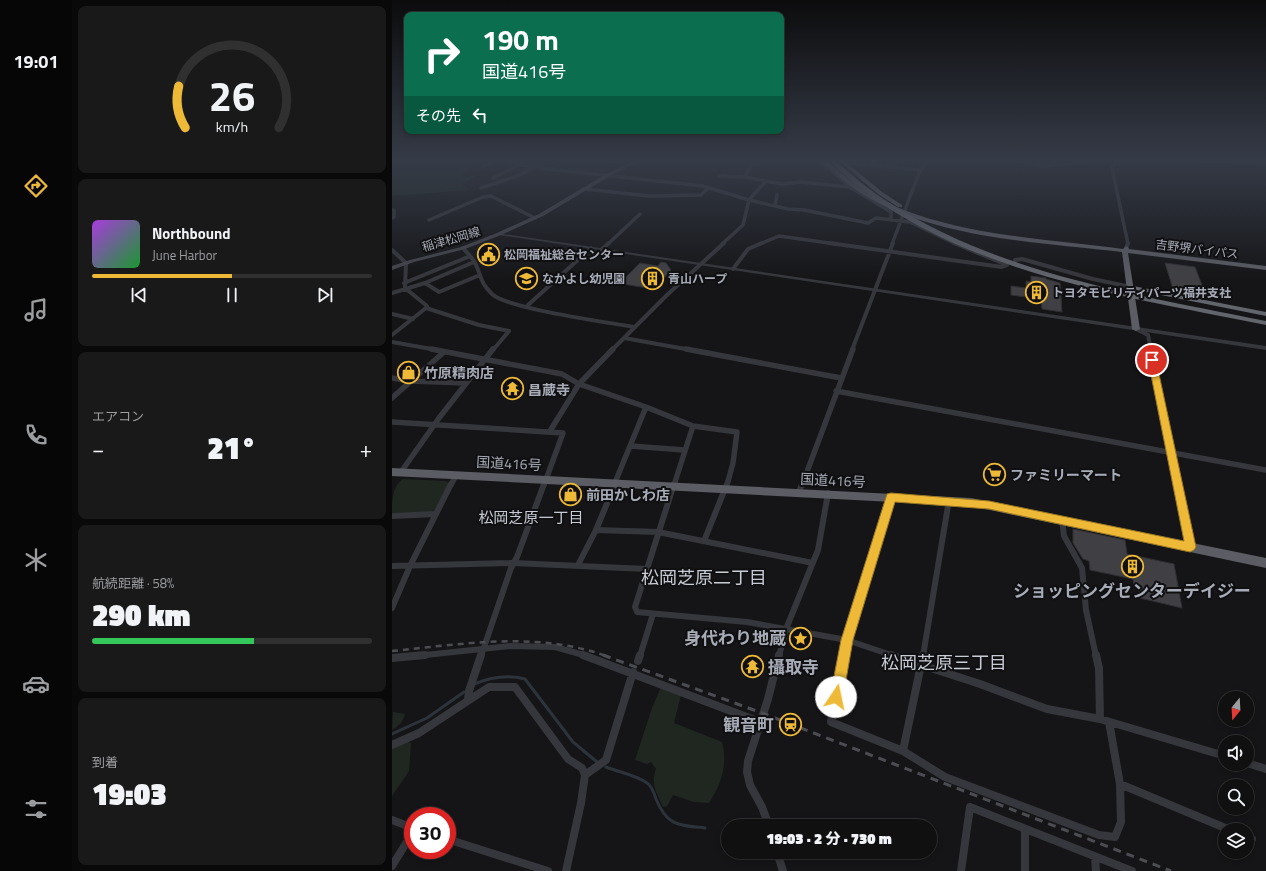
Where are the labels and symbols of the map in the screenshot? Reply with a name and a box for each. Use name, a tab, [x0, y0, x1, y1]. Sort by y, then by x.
street label: 稲津松岡線	[420, 222, 482, 256]
street label: 吉野堺バイパス	[1154, 234, 1240, 264]
public building icon: 松岡福祉総合センター	[476, 241, 502, 267]
place label: 松岡福祉総合センター	[504, 245, 624, 264]
school or university icon: なかよし幼児園	[514, 265, 540, 291]
building icon: 青山ハープ	[639, 265, 665, 291]
place label: なかよし幼児園	[542, 269, 625, 288]
place label: 青山ハープ	[668, 269, 727, 288]
building icon: トヨタモビリティパーツ福井支社	[1023, 279, 1049, 305]
place label: トヨタモビリティパーツ福井支社	[1052, 283, 1231, 302]
pin	[1135, 343, 1169, 377]
shop icon: 竹原精肉店	[395, 359, 421, 385]
place label: 竹原精肉店	[424, 362, 494, 383]
temple icon: 昌蔵寺	[499, 376, 525, 402]
place label: 昌蔵寺	[528, 379, 570, 400]
street label: 国道416号	[476, 451, 542, 475]
supermarket icon: ファミリーマート	[981, 461, 1007, 487]
place label: ファミリーマート	[1010, 464, 1122, 485]
street label: 国道416号	[800, 468, 866, 492]
shop icon: 前田かしわ店	[557, 481, 583, 507]
place label: 前田かしわ店	[586, 484, 670, 505]
district label: 松岡芝原一丁目	[478, 506, 584, 529]
building icon: ショッピングセンターデイジー	[1119, 554, 1145, 580]
district label: 松岡芝原二丁目	[641, 564, 767, 591]
place label: ショッピングセンターデイジー	[1013, 578, 1251, 604]
place label: 身代わり地蔵	[684, 625, 786, 651]
place icon: 身代わり地蔵	[788, 625, 814, 651]
district label: 松岡芝原三丁目	[881, 649, 1007, 676]
temple icon: 攝取寺	[739, 654, 765, 680]
place label: 攝取寺	[768, 654, 819, 680]
position arrow	[815, 676, 857, 718]
north arrow	[1218, 691, 1254, 727]
place label: 観音町	[723, 712, 774, 738]
station icon: 観音町	[777, 712, 803, 738]
speed limit sign: 30	[404, 807, 456, 859]

